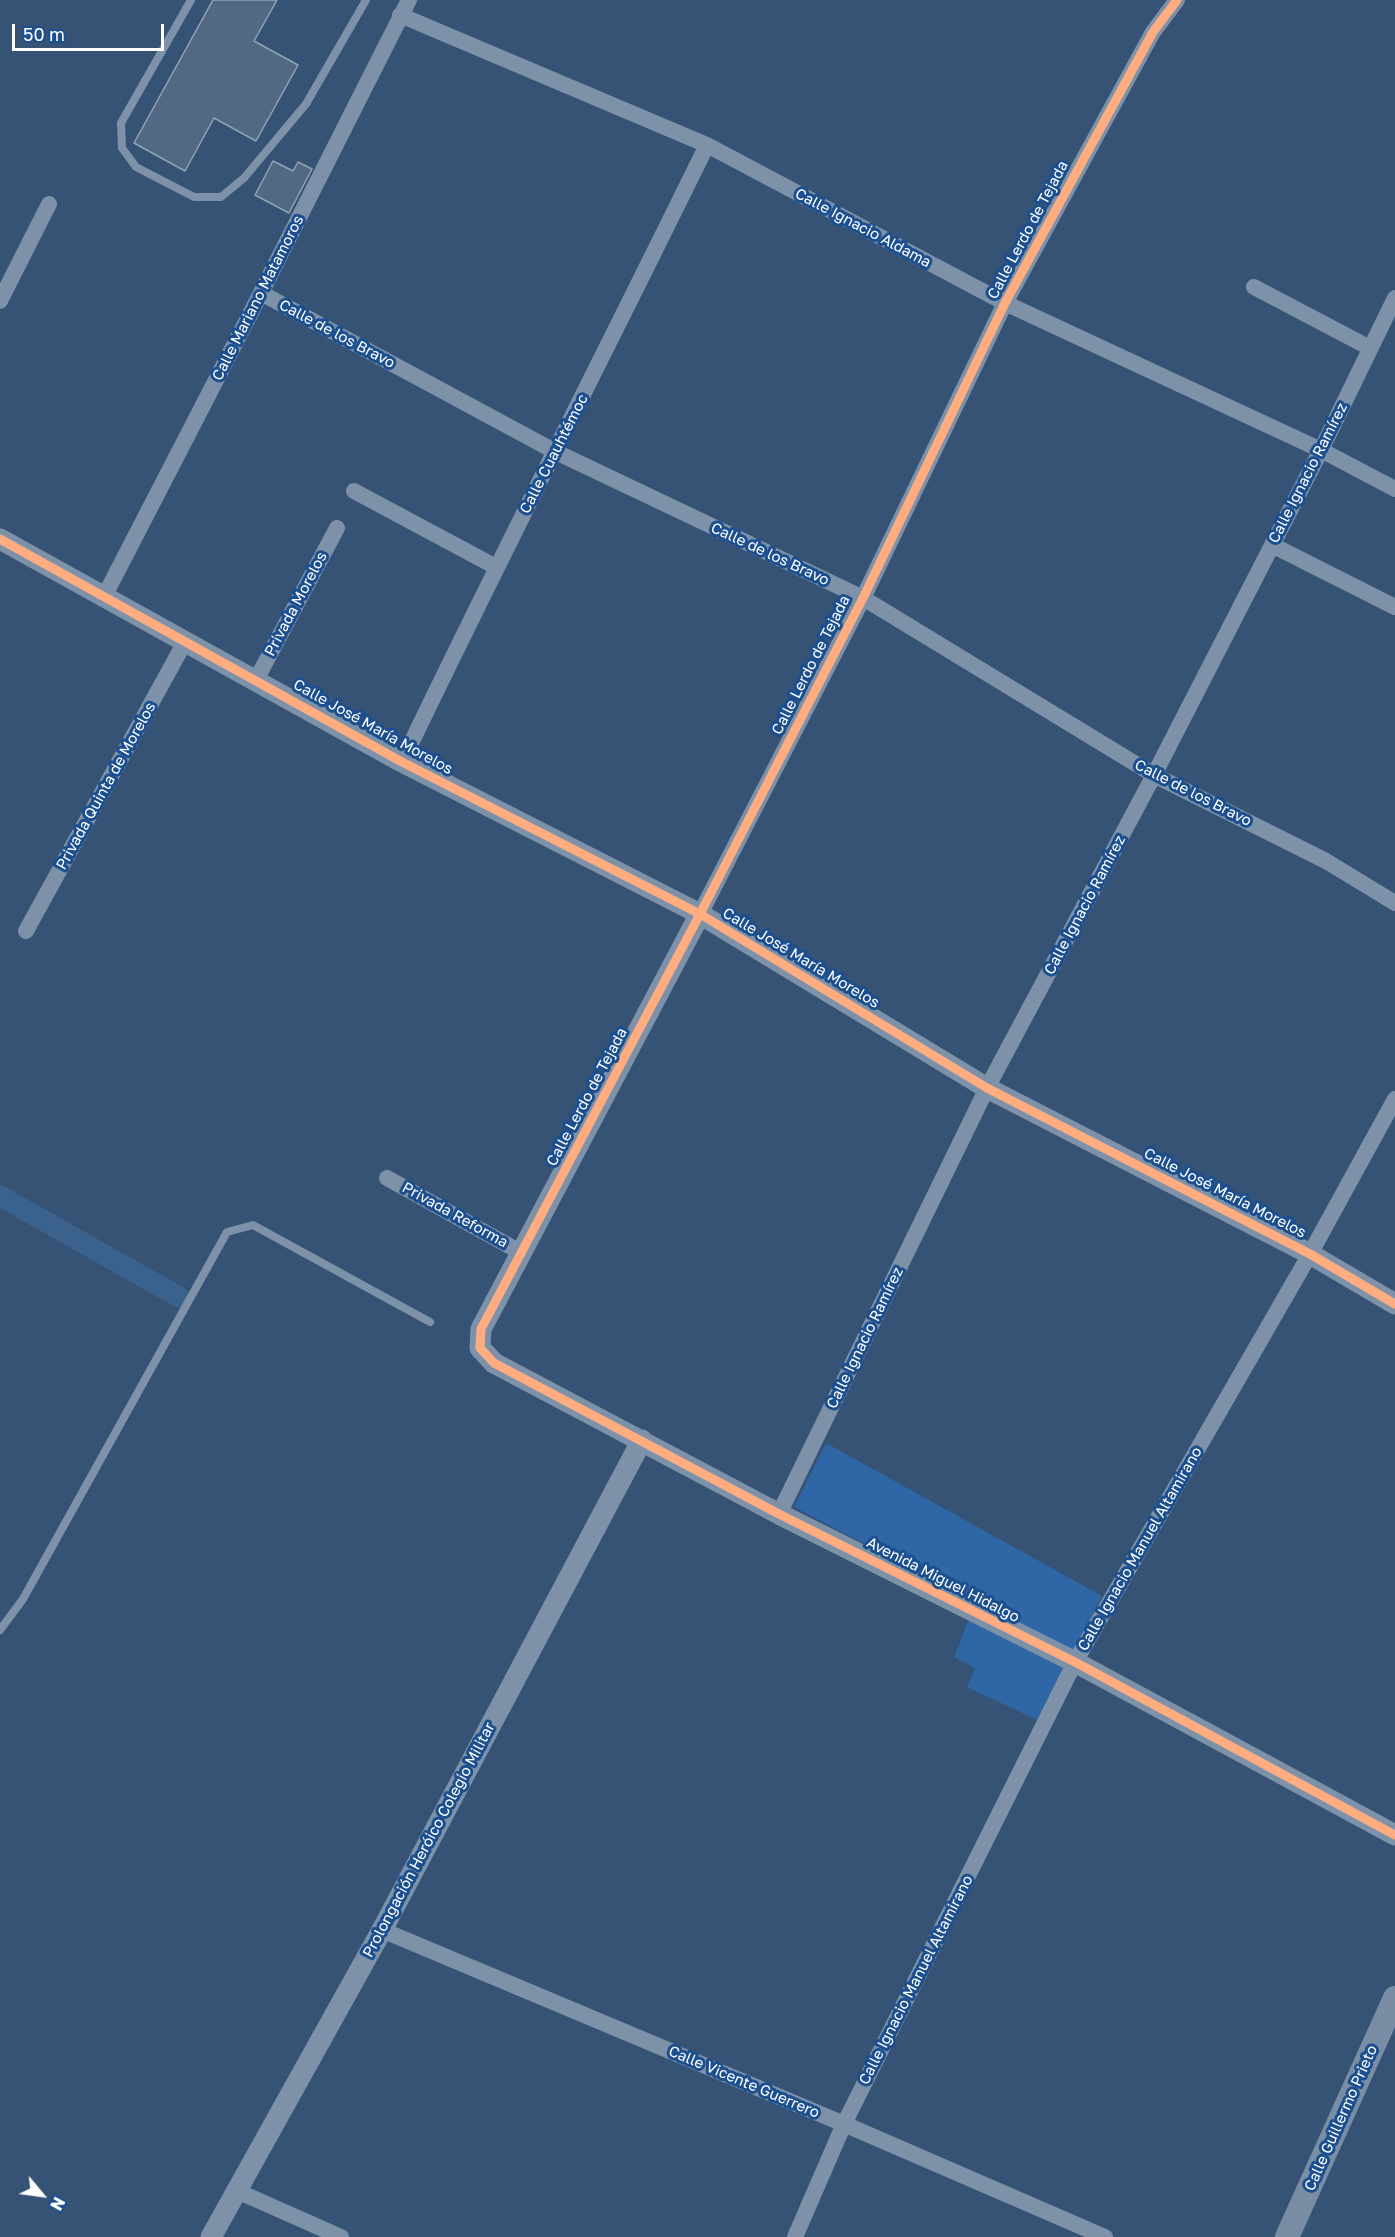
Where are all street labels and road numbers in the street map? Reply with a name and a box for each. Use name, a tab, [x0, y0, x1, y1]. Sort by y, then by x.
street label: Calle Lerdo de Tejada	[984, 158, 1072, 302]
street label: Calle Ignacio Aldama	[792, 185, 934, 271]
street label: Calle Mariano Matamoros	[208, 212, 308, 384]
street label: Calle de los Bravo	[276, 296, 398, 372]
street label: Calle Cuauhtémoc	[516, 391, 592, 517]
street label: Calle Ignacio Ramírez	[1265, 400, 1351, 546]
street label: Calle de los Bravo	[708, 519, 832, 589]
street label: Privada Morelos	[261, 549, 331, 659]
street label: Calle Lerdo de Tejada	[768, 592, 854, 738]
street label: Calle José María Morelos	[290, 676, 456, 778]
street label: Privada Quinta de Morelos	[52, 699, 160, 873]
street label: Calle de los Bravo	[1132, 756, 1254, 830]
street label: Calle Ignacio Ramírez	[1041, 832, 1129, 978]
street label: Calle José María Morelos	[719, 904, 883, 1012]
street label: Calle Lerdo de Tejada	[543, 1025, 631, 1169]
street label: Calle José María Morelos	[1141, 1144, 1309, 1242]
street label: Privada Reforma	[399, 1179, 511, 1251]
street label: Calle Ignacio Ramírez	[823, 1264, 907, 1412]
street label: Calle Ignacio Manuel Altamirano	[1074, 1444, 1206, 1654]
street label: Avenida Miguel Hidalgo	[864, 1534, 1022, 1626]
street label: Prolongación Heróico Colegio Militar	[359, 1719, 499, 1961]
street label: Calle Ignacio Manuel Altamirano	[855, 1872, 977, 2088]
street label: Calle Vicente Guerrero	[666, 2042, 822, 2122]
street label: Calle Guillermo Prieto	[1301, 2042, 1381, 2194]

